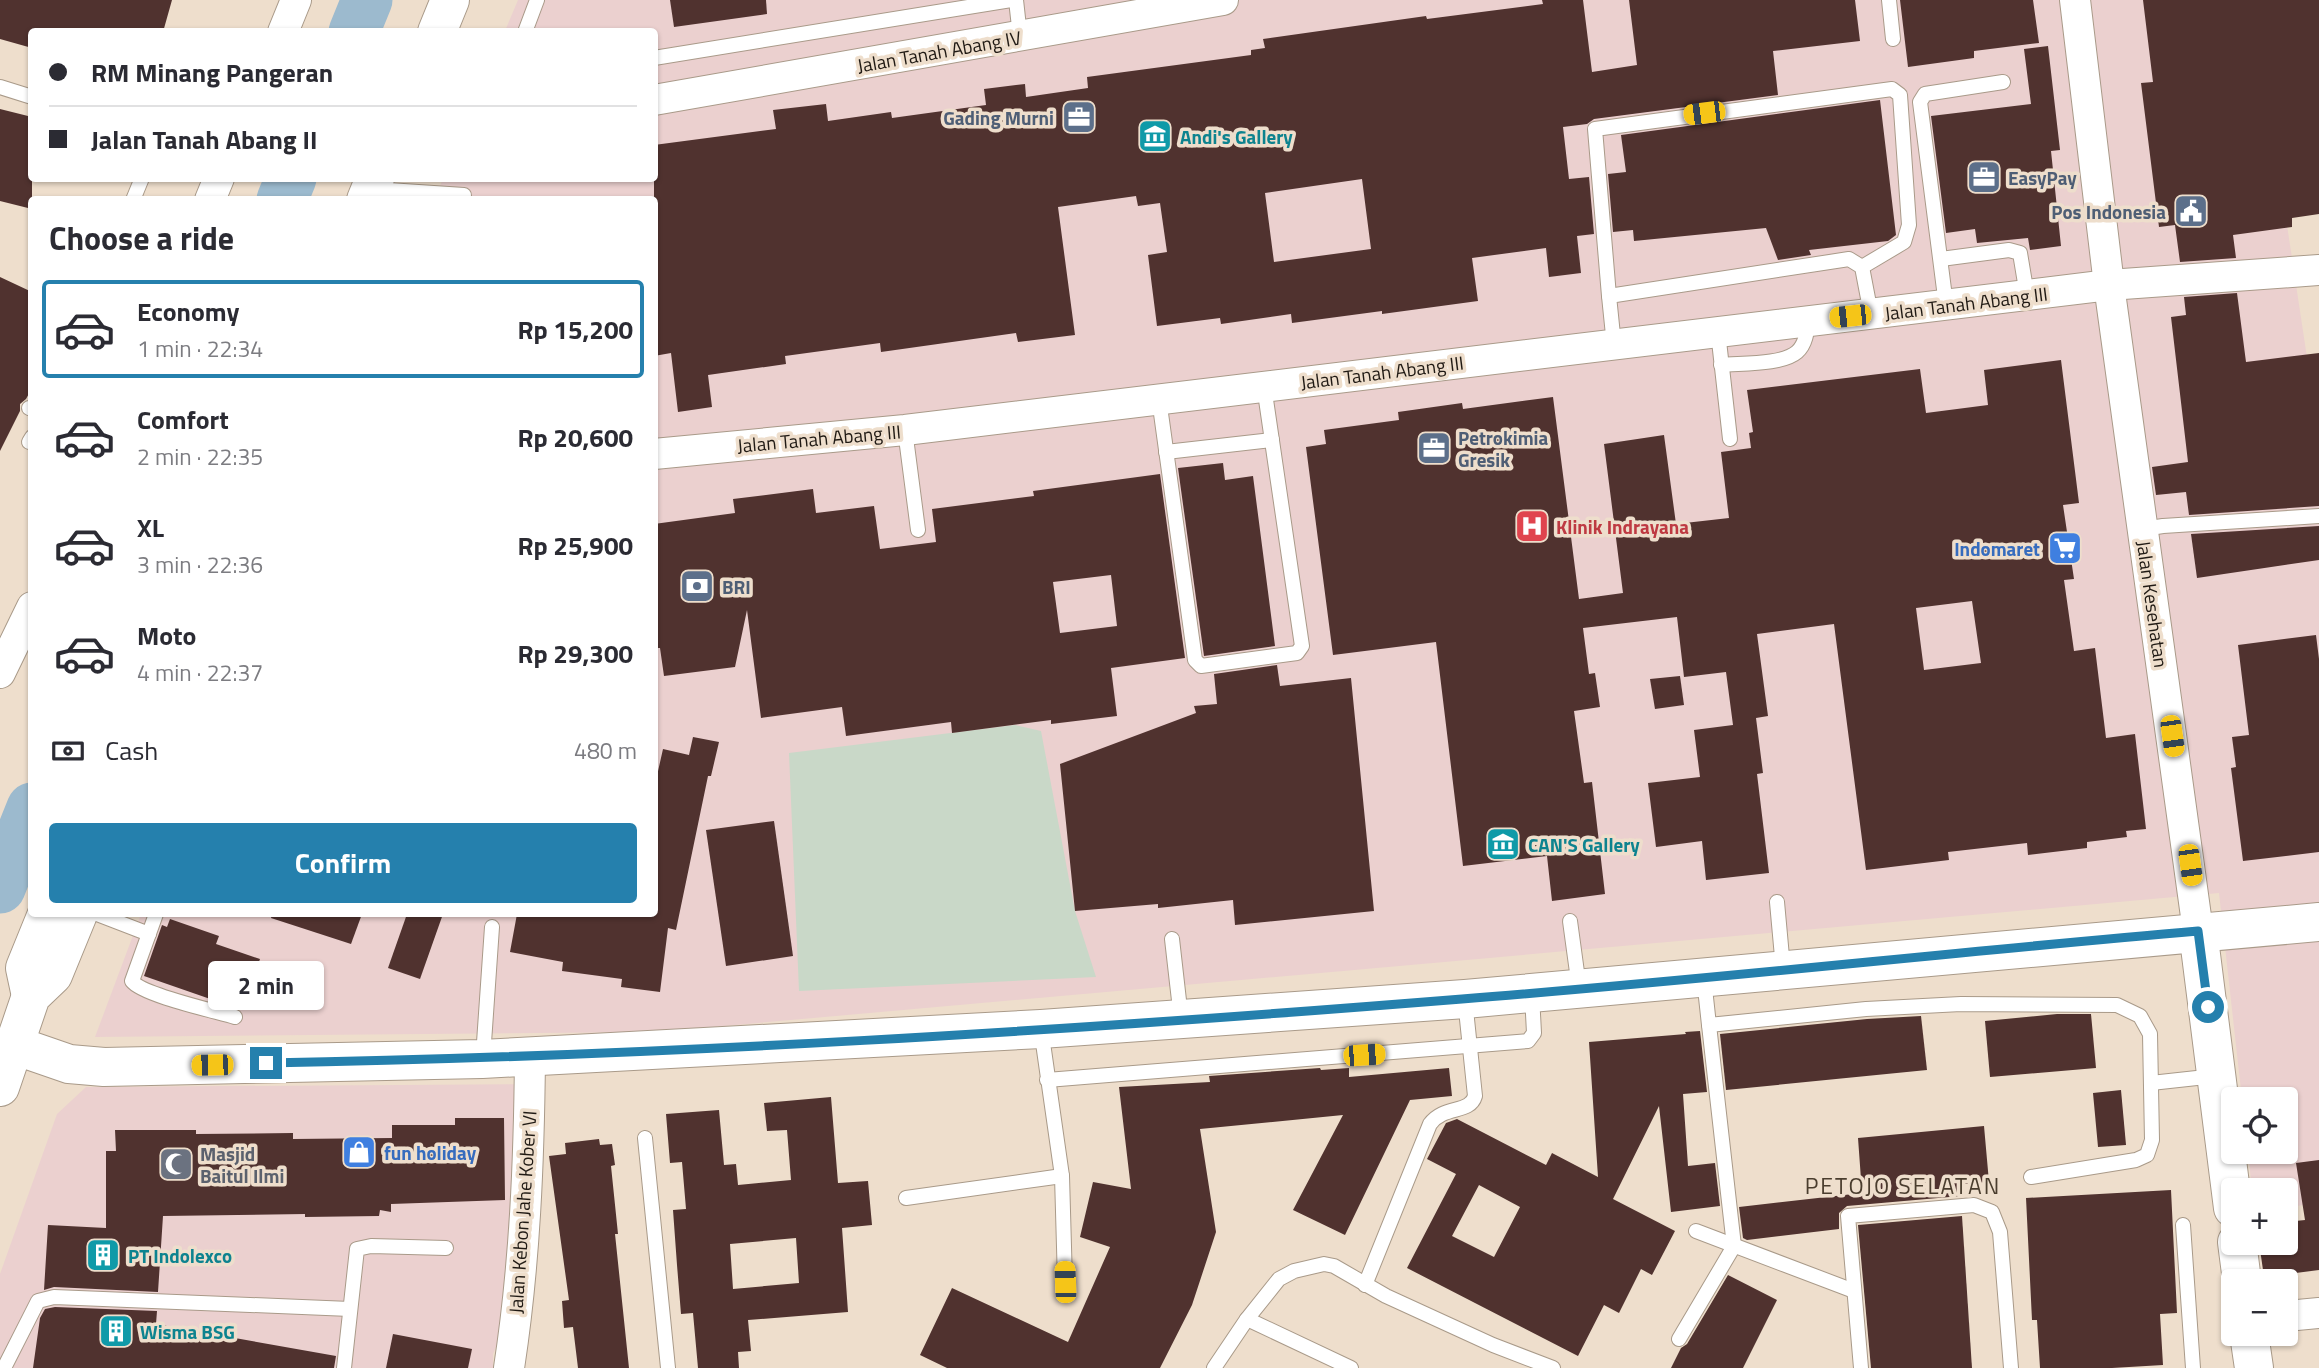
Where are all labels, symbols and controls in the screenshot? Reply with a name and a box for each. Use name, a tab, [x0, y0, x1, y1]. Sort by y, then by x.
street label: Jalan Tanah Abang IV	[855, 22, 1023, 80]
text: RM Minang Pangeran	[91, 53, 333, 92]
office icon: Gading Murni	[1060, 98, 1098, 136]
car	[1682, 100, 1727, 126]
place label: Gading Murni	[943, 103, 1054, 132]
museum icon: Andi's Gallery	[1136, 117, 1174, 155]
text: Jalan Tanah Abang II	[91, 120, 317, 159]
place label: Andi's Gallery	[1180, 122, 1293, 151]
office icon: EasyPay	[1965, 158, 2003, 196]
place label: EasyPay	[2008, 163, 2077, 192]
public building icon: Pos Indonesia	[2172, 192, 2210, 230]
place label: Pos Indonesia	[2051, 197, 2166, 226]
text: Choose a ride	[49, 214, 234, 262]
street label: Jalan Tanah Abang III	[1883, 279, 2049, 327]
text: Economy	[137, 292, 239, 331]
icon: car	[53, 298, 116, 361]
car	[1829, 303, 1872, 329]
text: Rp 15,200	[517, 310, 633, 349]
text: 1 min · 22:34	[137, 331, 263, 366]
street label: Jalan Tanah Abang III	[1299, 348, 1465, 396]
text: Comfort	[137, 400, 229, 439]
icon: car	[53, 406, 116, 469]
street label: Jalan Tanah Abang III	[736, 416, 902, 460]
text: Rp 20,600	[517, 418, 633, 457]
place label: Petrokimia Gresik	[1458, 423, 1549, 474]
office icon: Petrokimia Gresik	[1415, 429, 1453, 467]
text: 2 min · 22:35	[137, 439, 263, 474]
hospital icon: Klinik Indrayana	[1513, 507, 1551, 545]
text: XL	[137, 508, 164, 547]
place label: Klinik Indrayana	[1556, 512, 1689, 541]
icon: car	[53, 514, 116, 577]
text: Rp 25,900	[517, 526, 633, 565]
supermarket icon: Indomaret	[2046, 529, 2084, 567]
place label: Indomaret	[1954, 534, 2040, 563]
street label: Jalan Kesehatan	[2130, 539, 2176, 669]
text: 3 min · 22:36	[137, 547, 263, 582]
bank icon: BRI	[678, 567, 716, 605]
place label: BRI	[722, 572, 751, 601]
text: Moto	[137, 616, 196, 655]
icon: car	[53, 622, 116, 685]
text: Rp 29,300	[517, 634, 633, 673]
text: 4 min · 22:37	[137, 655, 263, 690]
car	[2159, 714, 2186, 758]
text: Cash	[105, 731, 158, 770]
icon: cash	[49, 732, 87, 770]
text: 480 m	[574, 733, 637, 768]
button: Confirm	[49, 823, 637, 903]
museum icon: CAN'S Gallery	[1484, 825, 1522, 863]
place label: CAN'S Gallery	[1528, 830, 1640, 859]
car	[2177, 843, 2204, 887]
callout: 2 min	[208, 962, 324, 1010]
text: 2 min	[238, 968, 294, 1003]
route start	[2192, 991, 2224, 1023]
car	[1343, 1043, 1386, 1067]
route end	[250, 1047, 282, 1079]
car	[191, 1054, 234, 1076]
map controls	[2221, 1087, 2298, 1346]
button: locate	[2221, 1087, 2298, 1164]
street label: Jalan Kebon Jahe Kober VI	[500, 1110, 544, 1314]
shop icon: fun holiday	[340, 1133, 378, 1171]
place label: fun holiday	[384, 1138, 477, 1167]
place label: Masjid Baitul Ilmi	[200, 1139, 284, 1190]
mosque icon: Masjid Baitul Ilmi	[157, 1145, 195, 1183]
district label: PETOJO SELATAN	[1805, 1168, 2001, 1203]
button: +	[2221, 1178, 2298, 1255]
building icon: PT Indolexco	[84, 1236, 122, 1274]
place label: PT Indolexco	[128, 1241, 232, 1270]
car	[1054, 1261, 1077, 1303]
button: −	[2221, 1269, 2298, 1346]
building icon: Wisma BSG	[97, 1312, 135, 1350]
place label: Wisma BSG	[140, 1317, 235, 1346]

